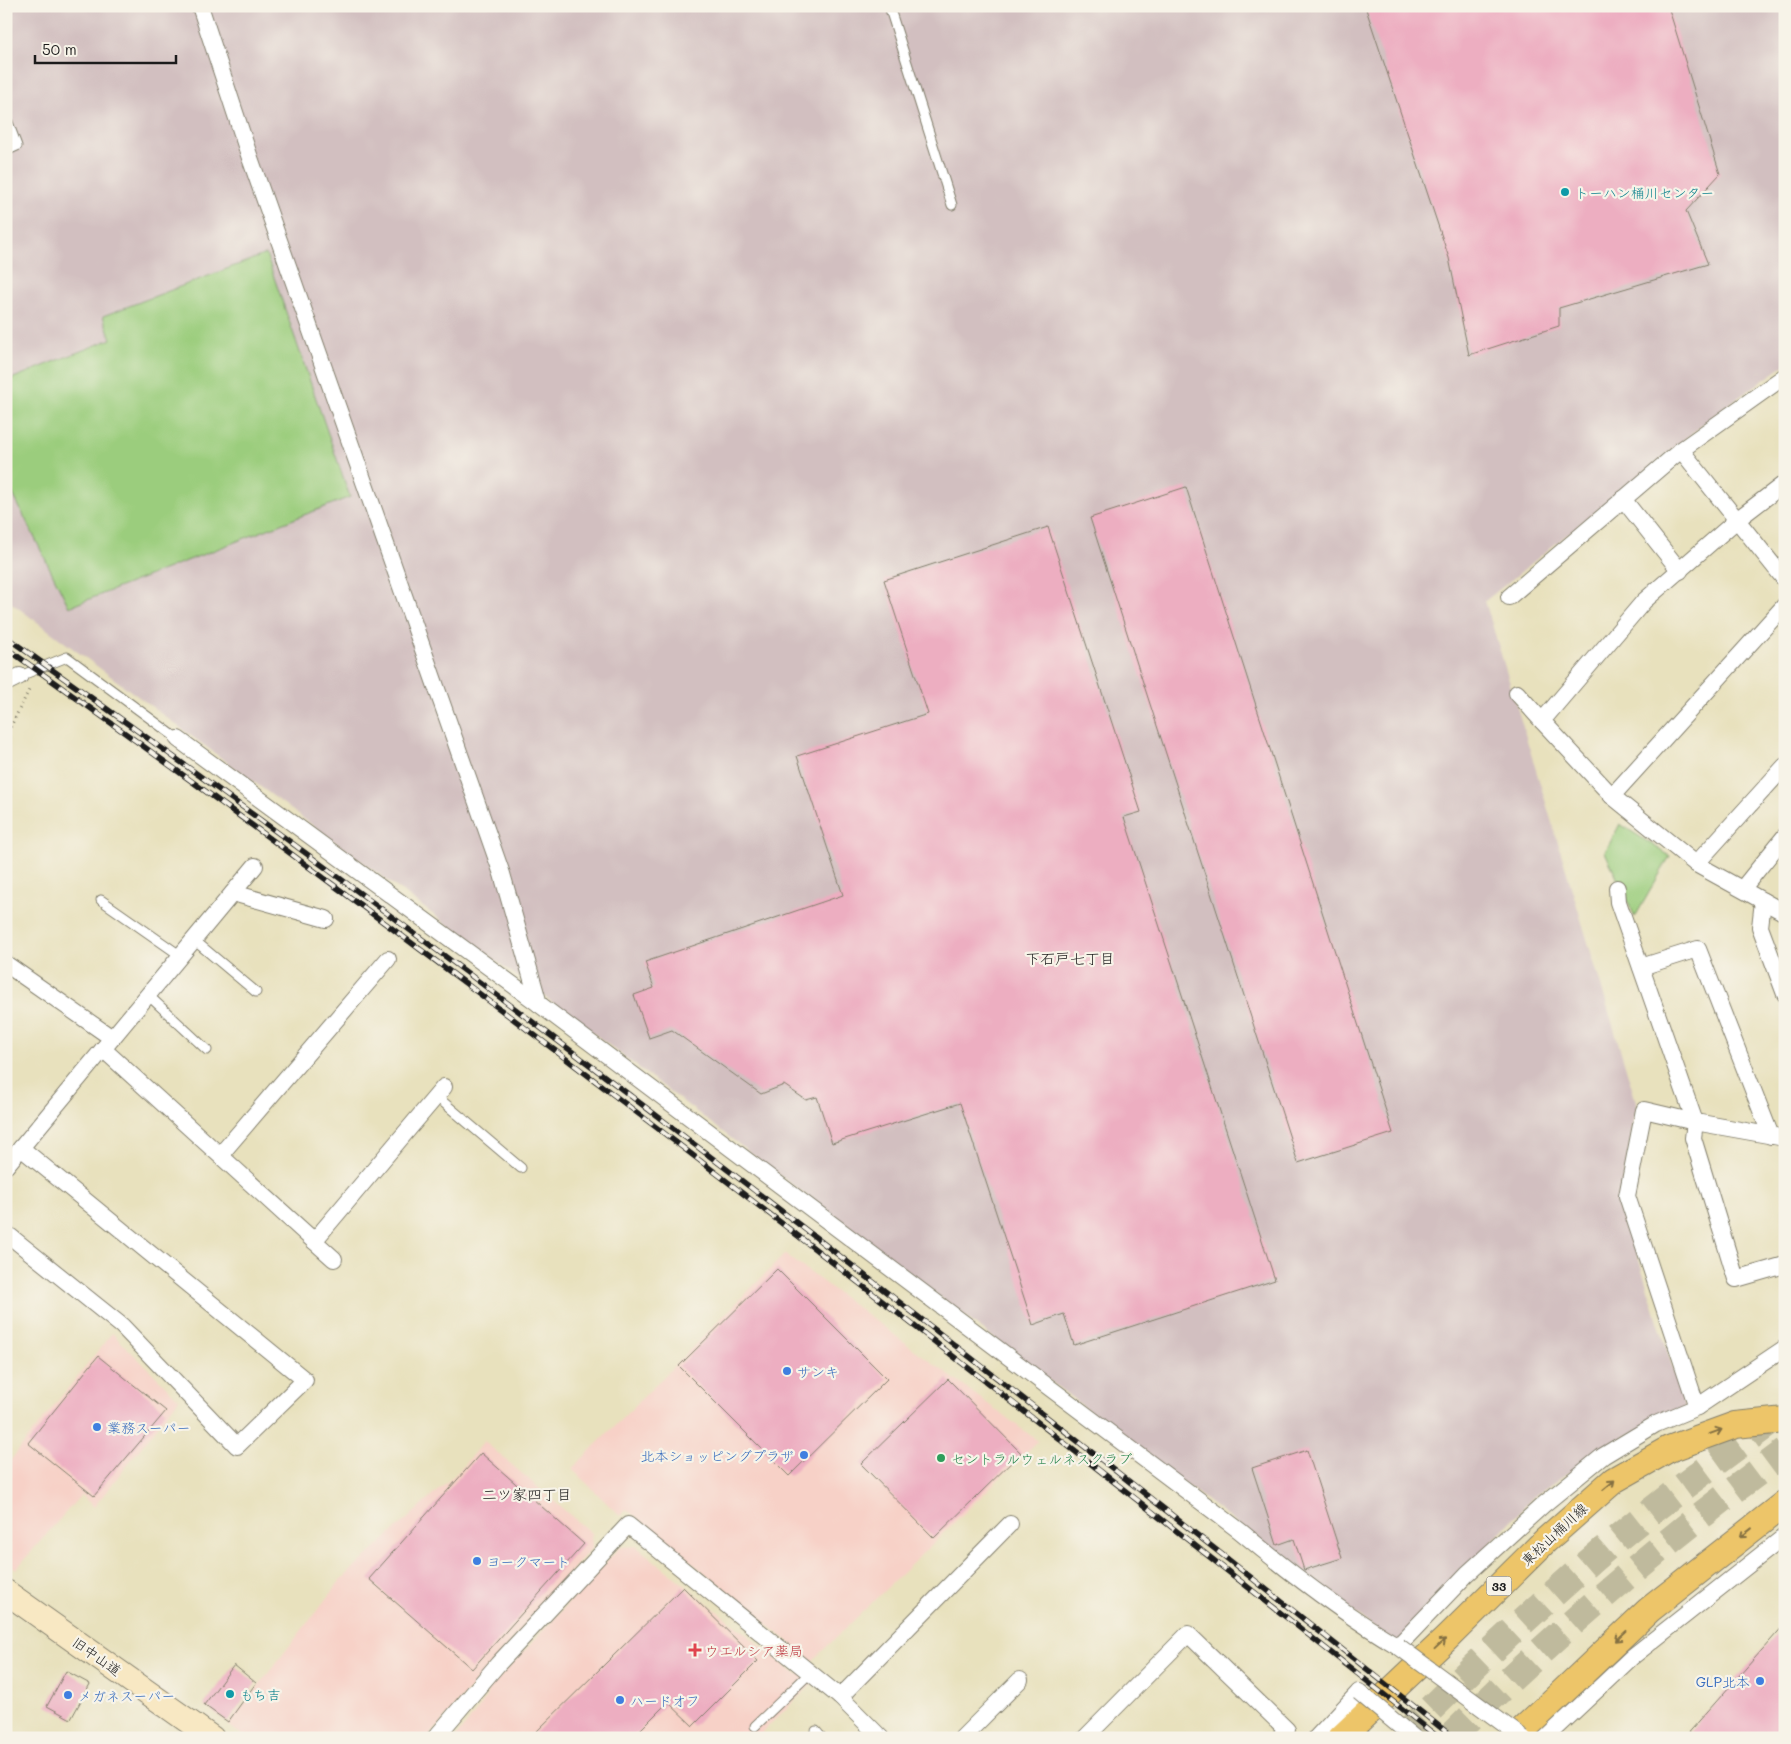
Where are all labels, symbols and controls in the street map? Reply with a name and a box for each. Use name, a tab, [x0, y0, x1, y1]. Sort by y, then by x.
scale bar	[35, 32, 176, 64]
text: 50 m	[42, 39, 77, 59]
place label: トーハン桶川センター	[1575, 183, 1714, 202]
marker: トーハン桶川センター	[1559, 186, 1571, 198]
district label: 下石戸七丁目	[1025, 948, 1115, 968]
place label: サンキ	[797, 1362, 839, 1381]
marker: サンキ	[781, 1365, 793, 1377]
place label: 業務スーパー	[107, 1418, 190, 1437]
marker: 業務スーパー	[91, 1421, 103, 1433]
one-way arrow	[1707, 1427, 1722, 1436]
place label: 北本ショッピングプラザ	[641, 1446, 794, 1465]
marker: 北本ショッピングプラザ	[798, 1449, 810, 1461]
place label: セントラルウェルネスクラブ	[951, 1449, 1132, 1468]
marker: セントラルウェルネスクラブ	[935, 1452, 947, 1464]
one-way arrow	[1602, 1479, 1615, 1490]
district label: 二ツ家四丁目	[482, 1484, 572, 1504]
street label: 東松山桶川線	[1517, 1498, 1591, 1570]
one-way arrow	[1739, 1528, 1753, 1538]
place label: ヨークマート	[487, 1552, 570, 1571]
marker: ヨークマート	[471, 1555, 483, 1567]
road number: 33	[1486, 1576, 1512, 1595]
one-way arrow	[1614, 1630, 1627, 1642]
street label: 旧中山道	[69, 1632, 125, 1680]
one-way arrow	[1434, 1638, 1447, 1650]
place label: ウエルシア薬局	[705, 1641, 803, 1660]
marker: ウエルシア薬局	[689, 1644, 701, 1656]
place label: GLP北本	[1696, 1672, 1750, 1691]
marker: GLP北本	[1754, 1675, 1766, 1687]
place label: もち吉	[240, 1685, 281, 1704]
place label: メガネスーパー	[78, 1686, 175, 1705]
marker: もち吉	[224, 1688, 236, 1700]
marker: メガネスーパー	[62, 1689, 74, 1701]
place label: ハードオフ	[630, 1691, 700, 1710]
marker: ハードオフ	[614, 1694, 626, 1706]

